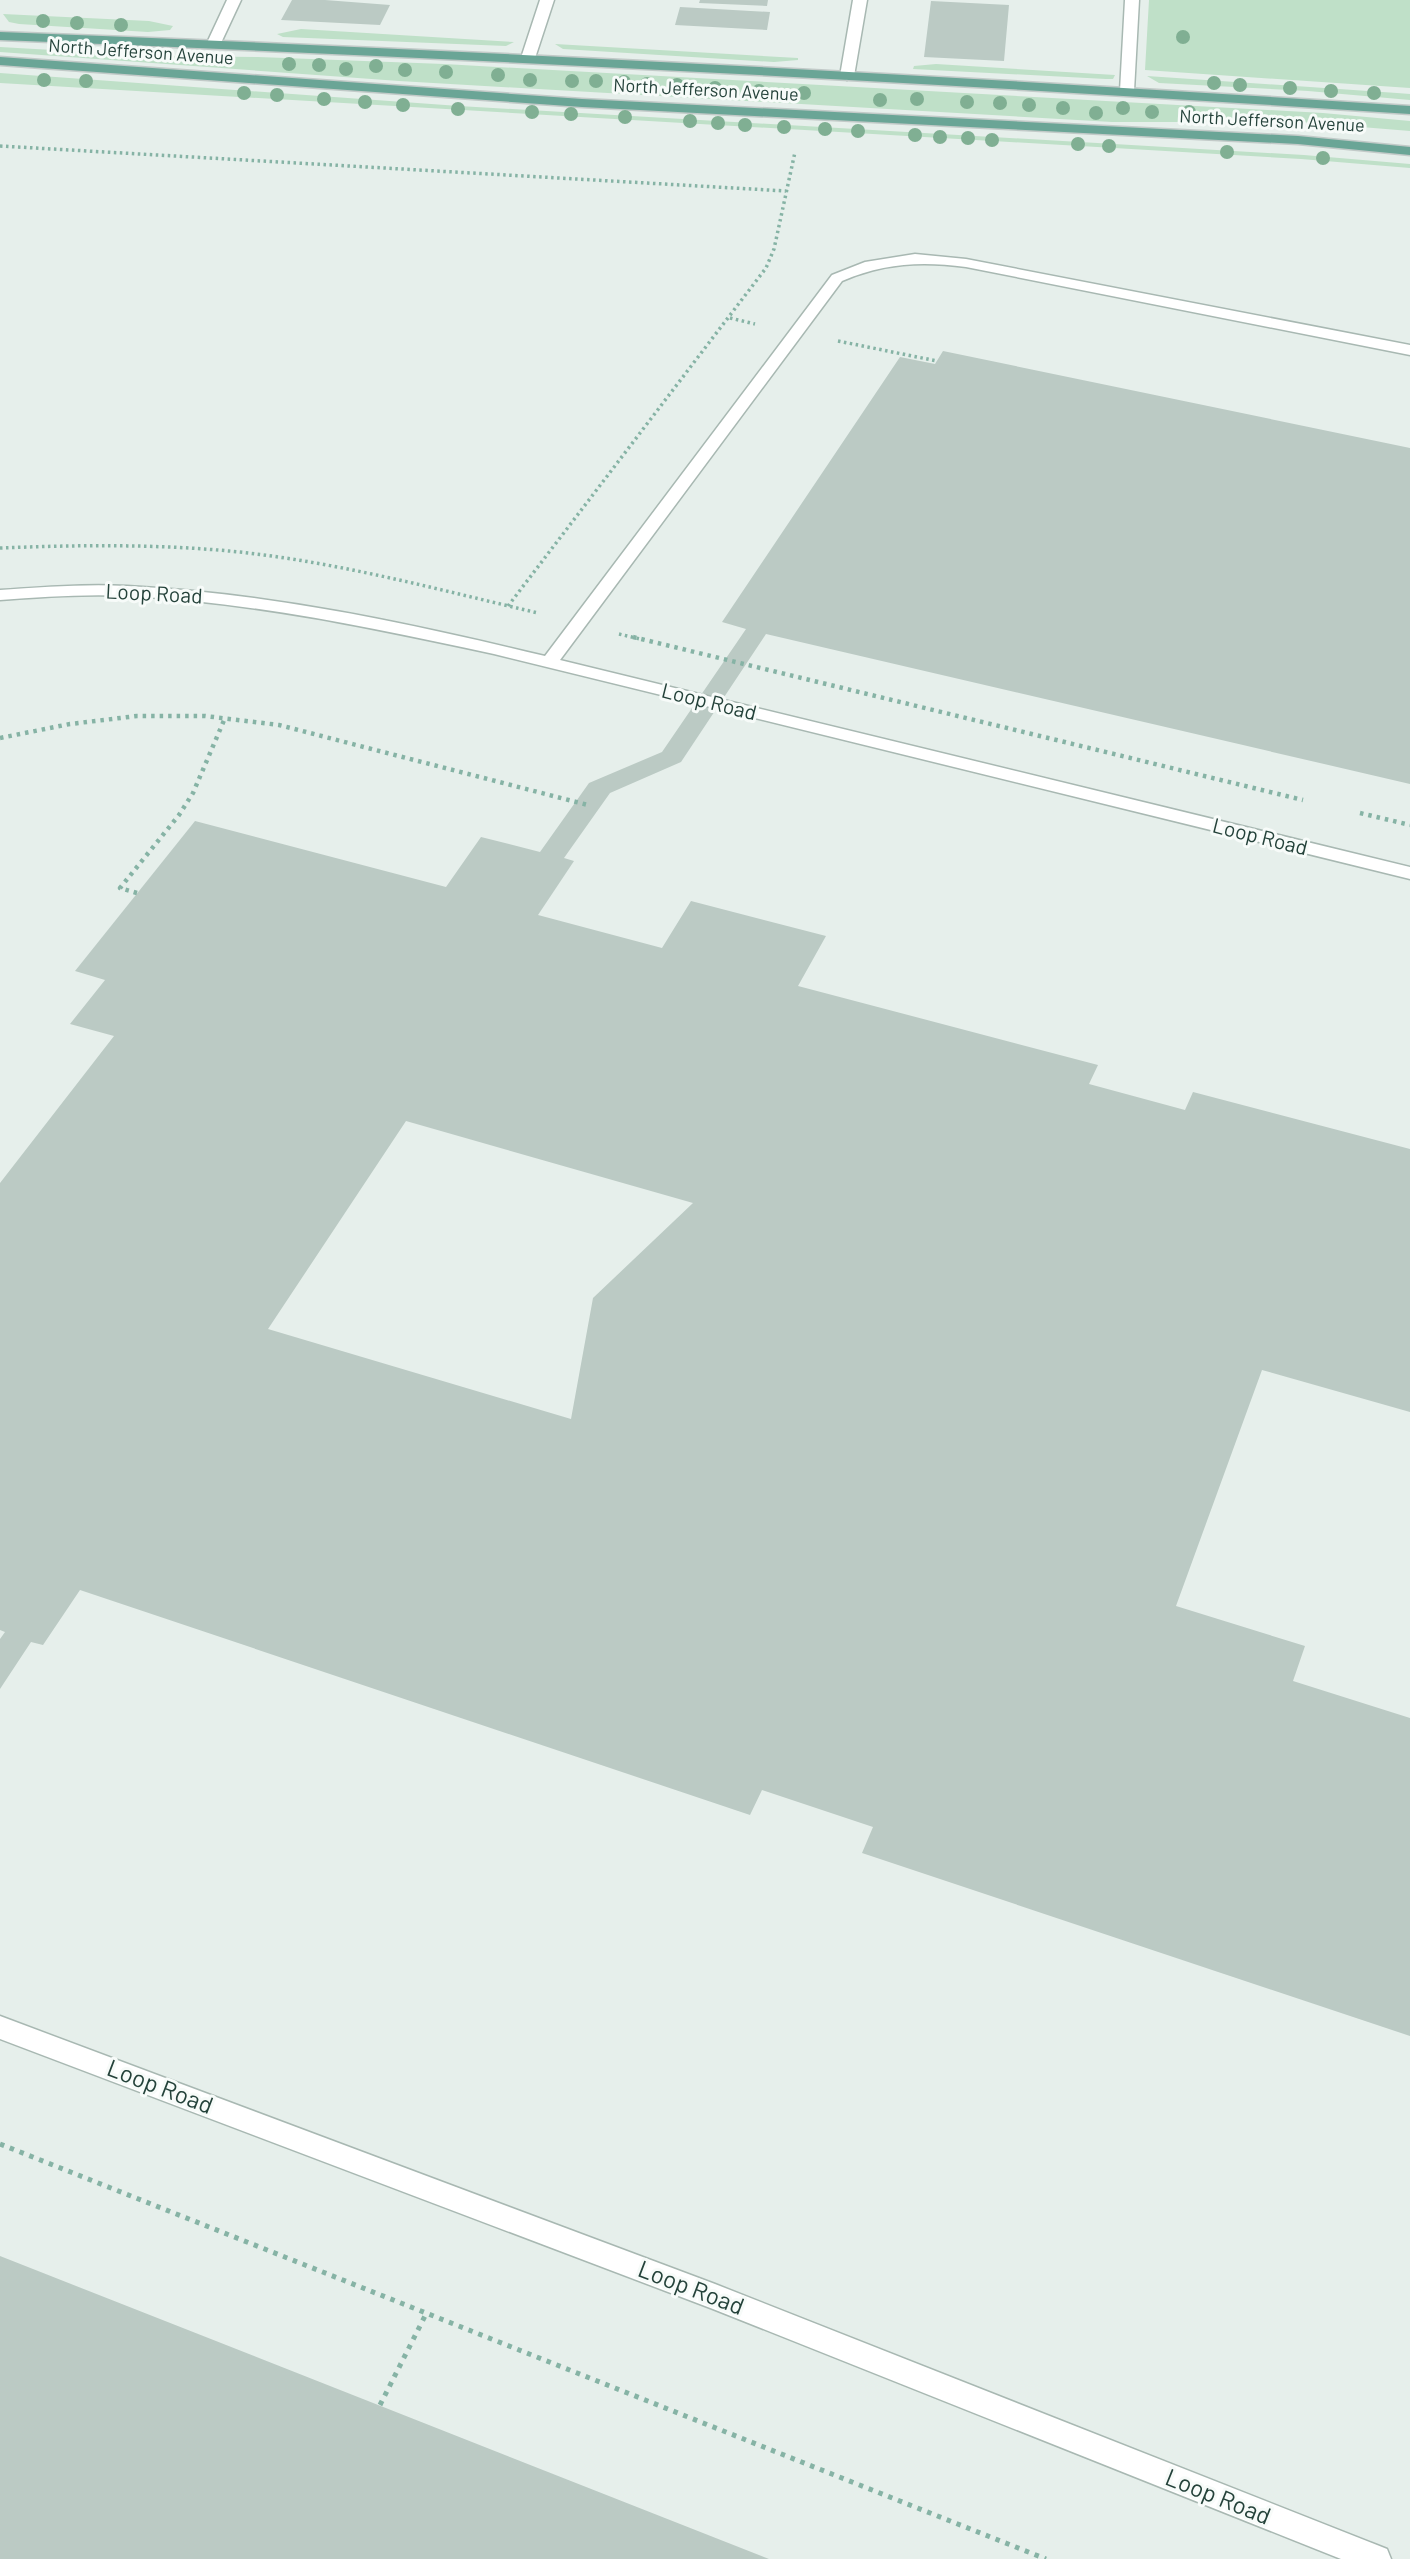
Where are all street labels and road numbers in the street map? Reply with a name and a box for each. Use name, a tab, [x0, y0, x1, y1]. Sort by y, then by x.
street label: North Jefferson Avenue	[48, 34, 234, 68]
street label: North Jefferson Avenue	[613, 73, 799, 105]
street label: North Jefferson Avenue	[1179, 104, 1365, 136]
street label: Loop Road	[105, 577, 203, 608]
street label: Loop Road	[659, 677, 759, 724]
street label: Loop Road	[1210, 812, 1310, 859]
street label: Loop Road	[104, 2052, 218, 2119]
street label: Loop Road	[635, 2253, 749, 2320]
street label: Loop Road	[1162, 2461, 1275, 2530]

